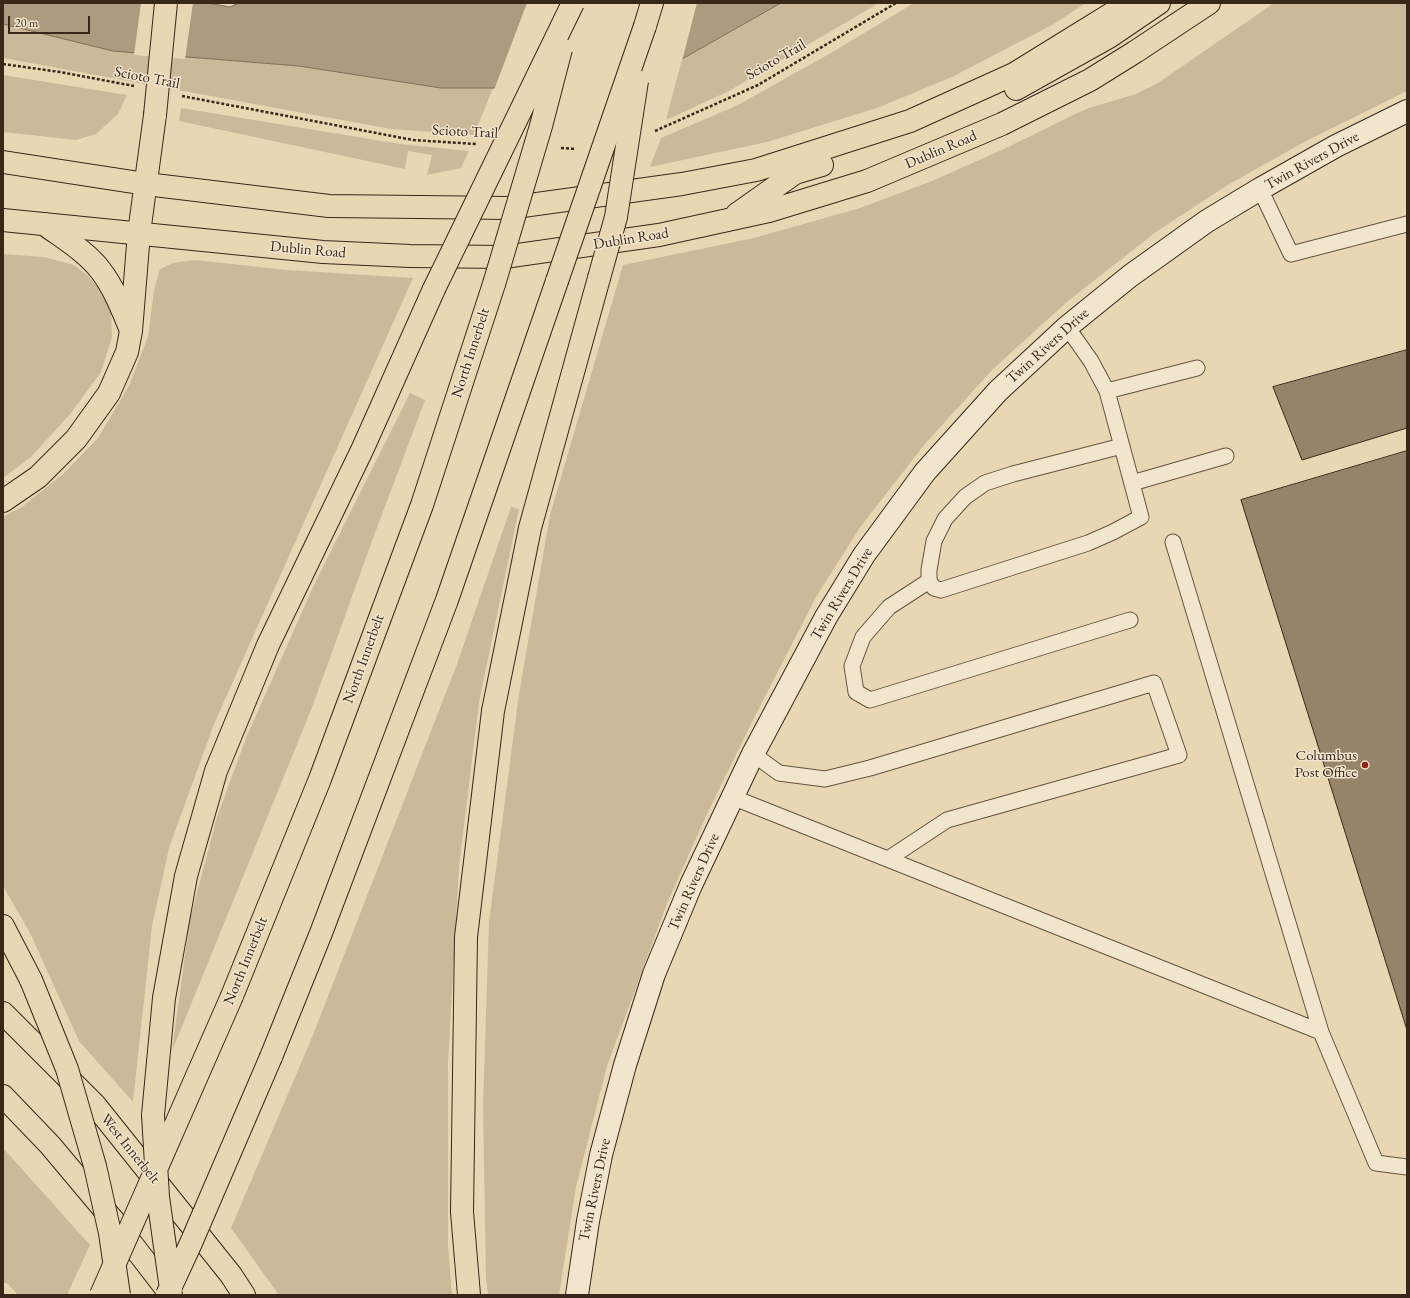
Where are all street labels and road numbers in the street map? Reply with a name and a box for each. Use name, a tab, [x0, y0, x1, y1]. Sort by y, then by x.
street label: Scioto Trail	[743, 36, 809, 84]
street label: Scioto Trail	[113, 63, 181, 93]
street label: Scioto Trail	[432, 121, 498, 143]
street label: Dublin Road	[902, 127, 980, 173]
street label: Twin Rivers Drive	[1262, 128, 1362, 194]
street label: Dublin Road	[592, 224, 670, 254]
street label: Dublin Road	[269, 238, 347, 262]
street label: Twin Rivers Drive	[1003, 304, 1093, 388]
street label: North Innerbelt	[448, 306, 494, 400]
street label: Twin Rivers Drive	[807, 544, 877, 644]
street label: North Innerbelt	[340, 612, 388, 706]
street label: Twin Rivers Drive	[664, 831, 724, 933]
street label: North Innerbelt	[220, 914, 272, 1008]
street label: West Innerbelt	[96, 1111, 164, 1187]
street label: Twin Rivers Drive	[575, 1137, 615, 1243]

